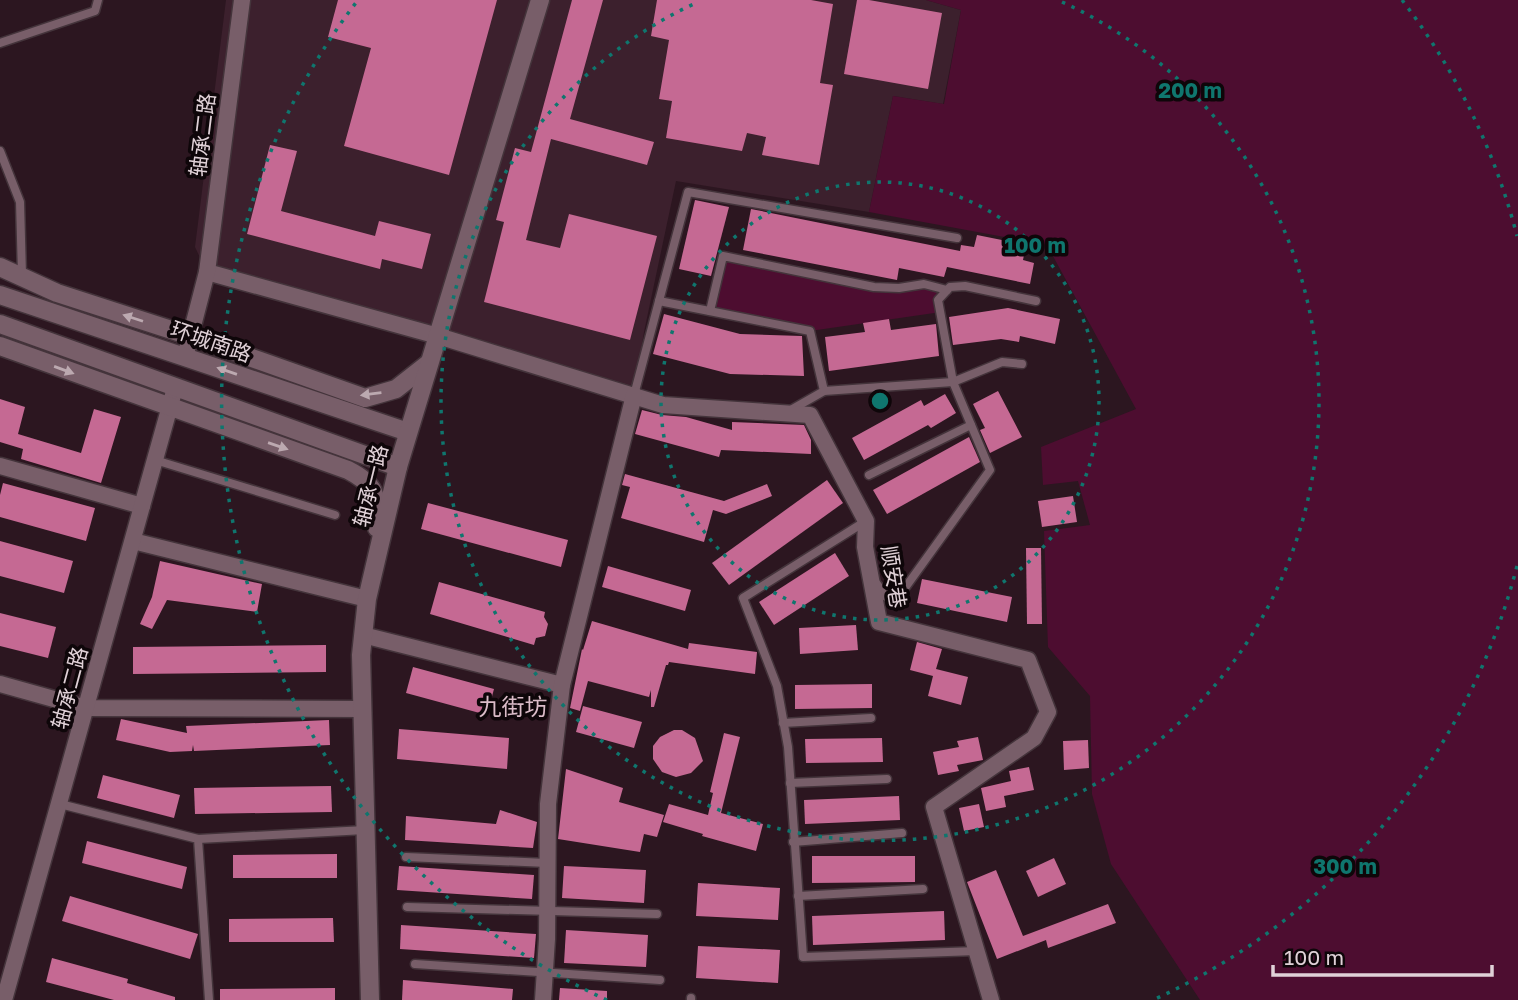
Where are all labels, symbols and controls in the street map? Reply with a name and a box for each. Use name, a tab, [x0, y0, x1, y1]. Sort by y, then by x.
text: 200 m	[1158, 77, 1222, 103]
street label: 轴承二路	[184, 92, 220, 178]
text: 100 m	[1004, 232, 1066, 258]
one-way arrow	[122, 312, 143, 322]
street label: 环城南路	[167, 315, 255, 367]
one-way arrow	[54, 364, 75, 375]
one-way arrow	[217, 365, 238, 376]
one-way arrow	[360, 389, 382, 400]
centre of rings	[868, 389, 892, 413]
one-way arrow	[268, 441, 289, 452]
street label: 轴承一路	[347, 442, 393, 530]
street label: 顺安巷	[876, 544, 912, 610]
street label: 轴承二路	[46, 644, 92, 732]
district label: 九街坊	[479, 692, 548, 720]
text: 300 m	[1313, 853, 1377, 879]
scale bar	[1273, 934, 1492, 978]
text: 100 m	[1284, 944, 1344, 970]

